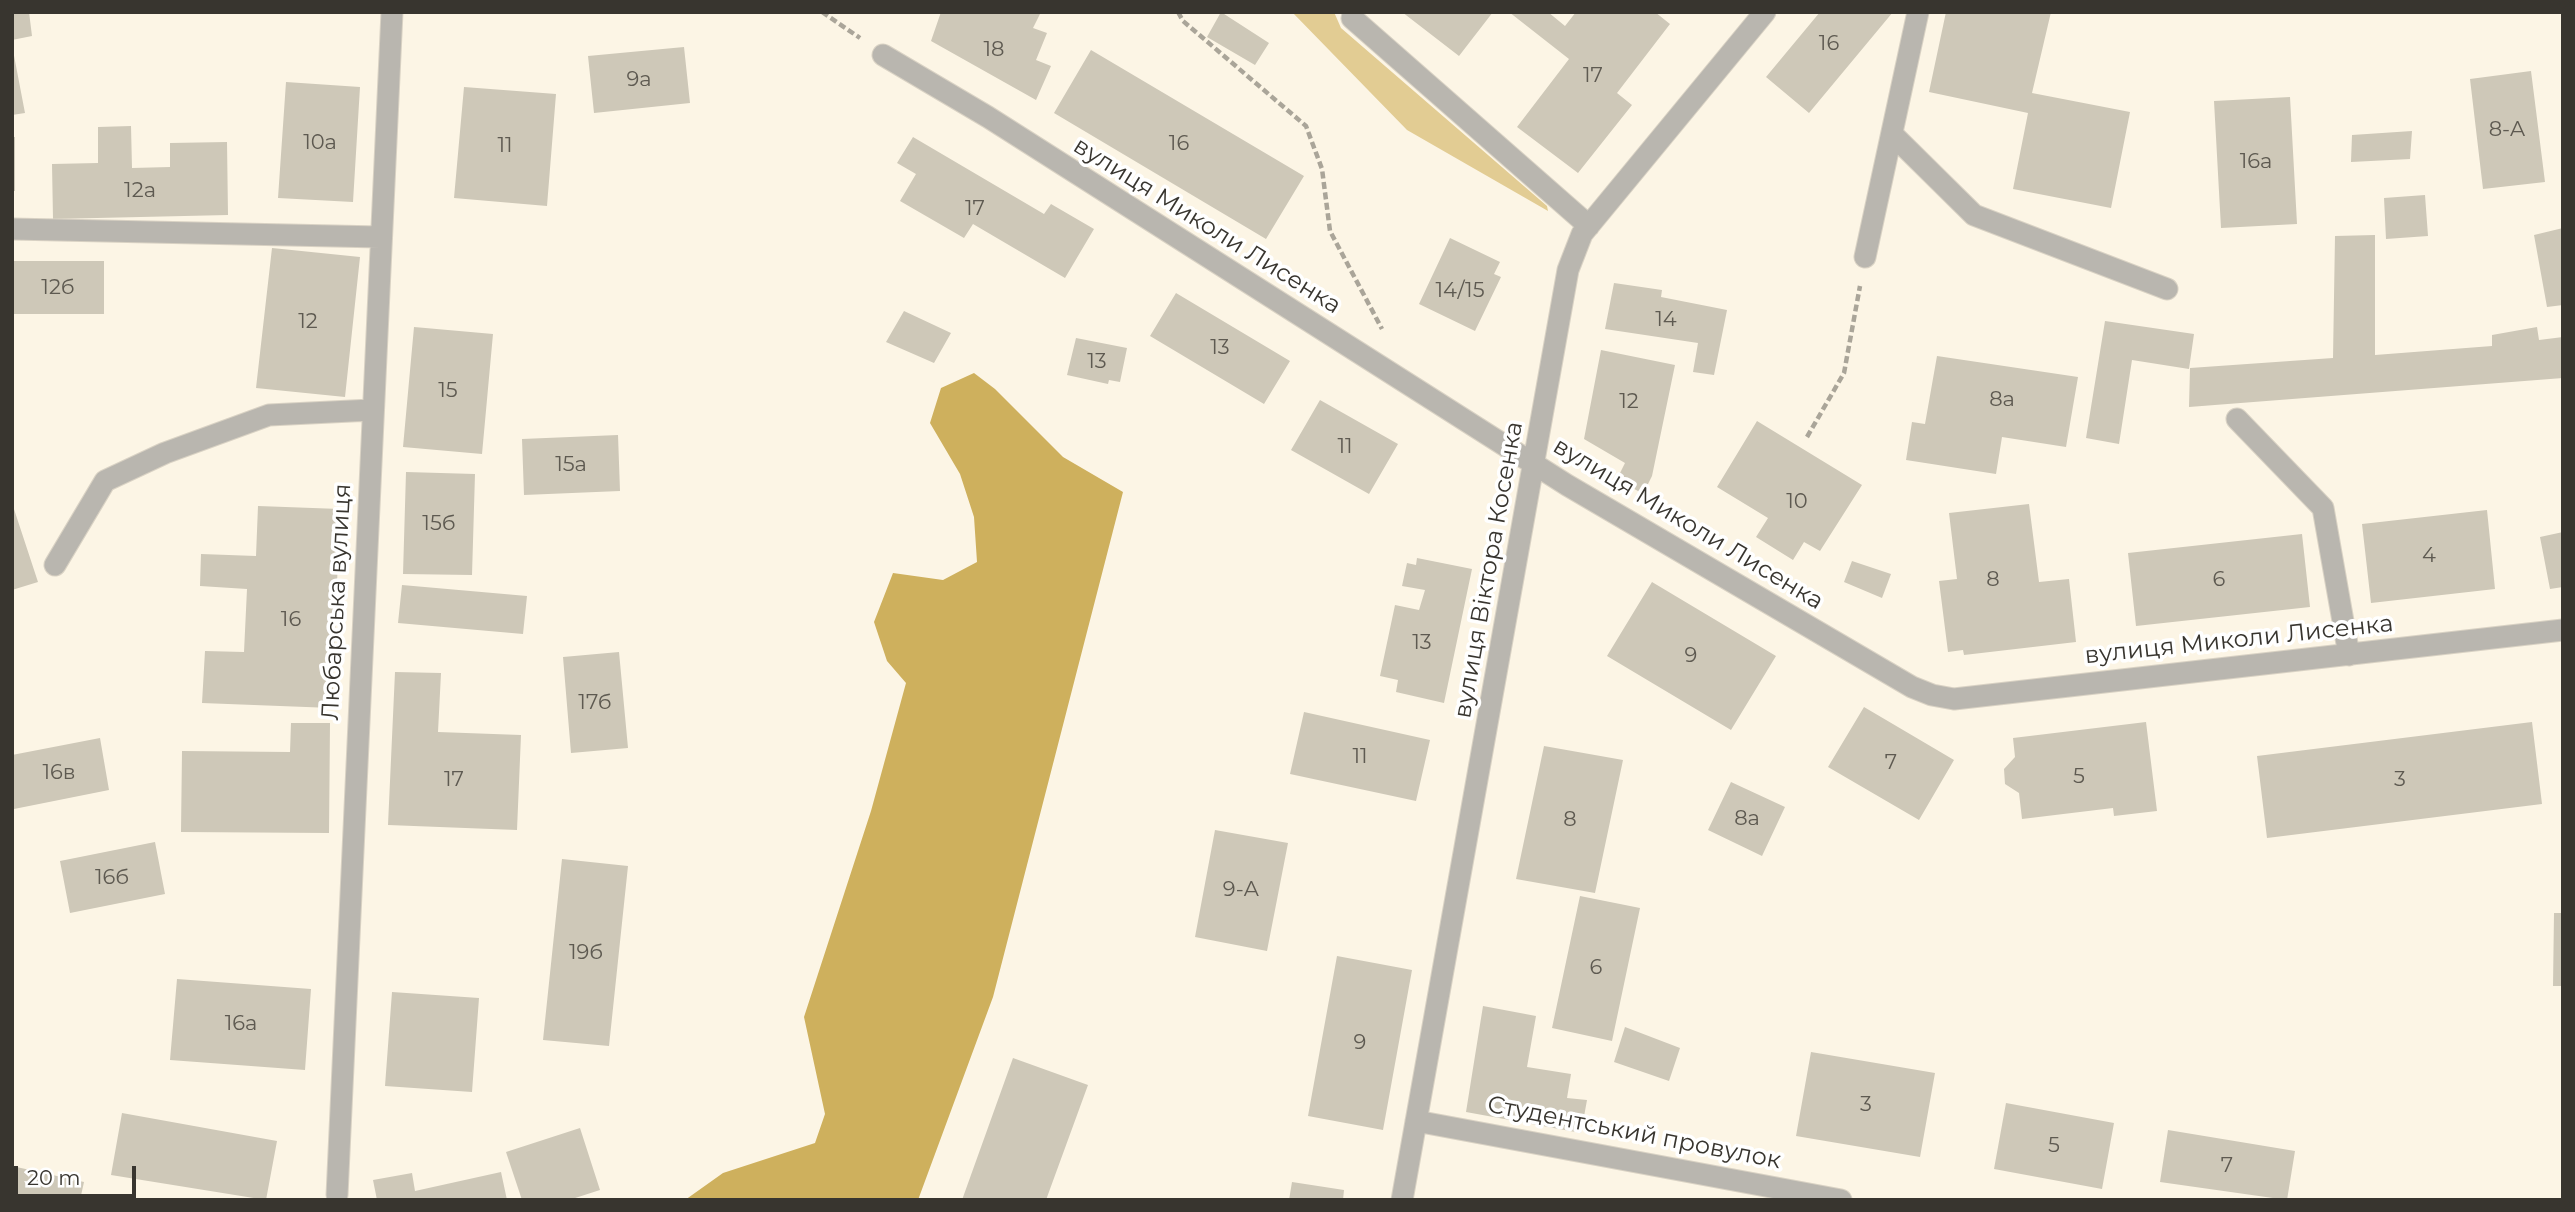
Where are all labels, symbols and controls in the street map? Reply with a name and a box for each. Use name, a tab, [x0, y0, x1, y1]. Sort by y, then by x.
house number: 16	[1819, 31, 1839, 57]
house number: 18	[984, 37, 1004, 63]
house number: 17	[1583, 63, 1603, 89]
house number: 9а	[626, 67, 652, 93]
house number: 8-А	[2489, 117, 2525, 143]
house number: 10а	[303, 130, 337, 156]
house number: 16	[1169, 131, 1189, 157]
street label: вулиця Миколи Лисенка	[1068, 132, 1346, 320]
house number: 11	[497, 133, 513, 159]
house number: 16а	[2240, 149, 2272, 175]
house number: 12а	[124, 178, 156, 204]
house number: 17	[965, 196, 985, 222]
house number: 12б	[41, 275, 75, 301]
house number: 14/15	[1435, 278, 1485, 304]
house number: 14	[1655, 307, 1677, 333]
house number: 12	[298, 309, 318, 335]
house number: 13	[1210, 335, 1230, 361]
house number: 13	[1087, 349, 1107, 375]
house number: 15	[438, 378, 458, 404]
house number: 8а	[1989, 387, 2015, 413]
house number: 12	[1619, 389, 1639, 415]
street label: вулиця Віктора Косенка	[1449, 419, 1529, 721]
street label: вулиця Миколи Лисенка	[1548, 432, 1828, 616]
house number: 11	[1337, 434, 1353, 460]
house number: 15а	[555, 452, 587, 478]
street label: Любарська вулиця	[316, 483, 358, 721]
house number: 10	[1786, 489, 1808, 515]
house number: 15б	[422, 511, 456, 537]
house number: 4	[2422, 543, 2436, 569]
house number: 8	[1986, 567, 2000, 593]
house number: 6	[2213, 567, 2225, 593]
house number: 16	[281, 607, 301, 633]
street label: вулиця Миколи Лисенка	[2083, 609, 2395, 671]
house number: 13	[1412, 630, 1432, 656]
house number: 9	[1685, 643, 1697, 669]
house number: 17б	[578, 690, 612, 716]
house number: 11	[1352, 744, 1368, 770]
house number: 7	[1885, 750, 1897, 776]
house number: 16в	[42, 760, 76, 786]
house number: 5	[2073, 764, 2085, 790]
house number: 17	[444, 767, 464, 793]
house number: 3	[2394, 767, 2406, 793]
house number: 8а	[1734, 806, 1760, 832]
house number: 8	[1563, 807, 1577, 833]
house number: 16б	[95, 865, 129, 891]
house number: 9-А	[1223, 877, 1259, 903]
house number: 19б	[569, 940, 603, 966]
house number: 6	[1590, 955, 1602, 981]
house number: 16а	[225, 1011, 257, 1037]
house number: 9	[1354, 1030, 1366, 1056]
street label: Студентський провулок	[1485, 1090, 1783, 1176]
house number: 3	[1860, 1092, 1872, 1118]
house number: 5	[2048, 1133, 2060, 1159]
scale bar	[18, 1152, 140, 1196]
house number: 7	[2221, 1153, 2233, 1179]
text: 20 m	[27, 1165, 81, 1190]

